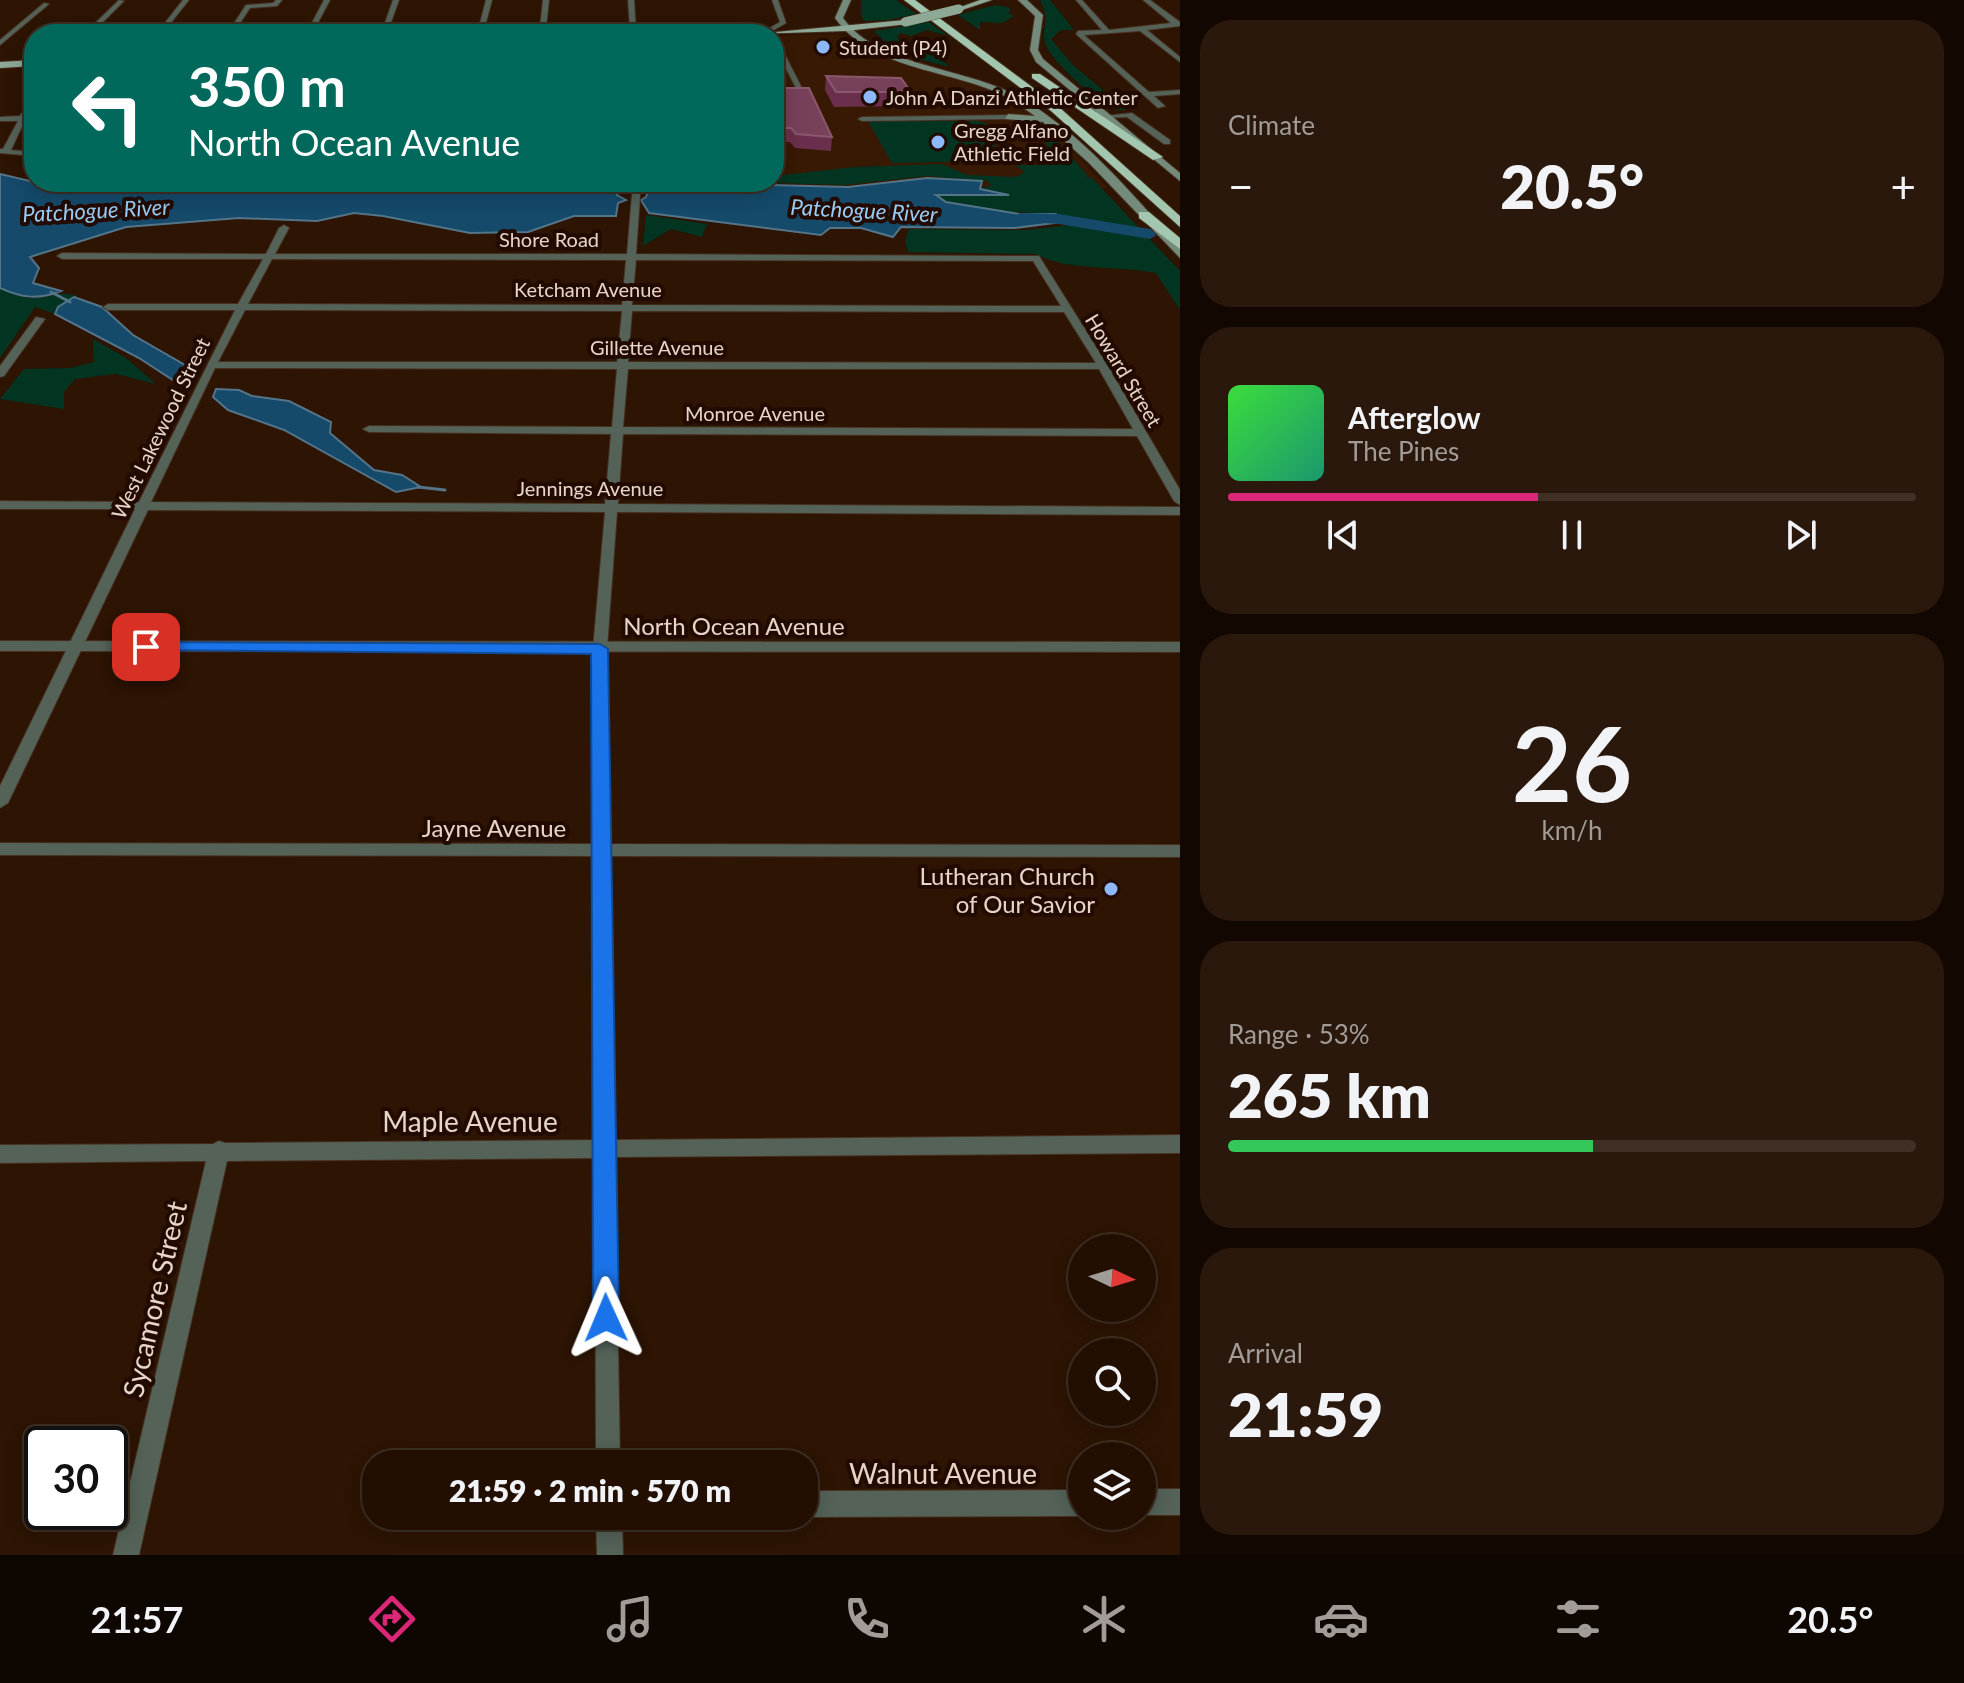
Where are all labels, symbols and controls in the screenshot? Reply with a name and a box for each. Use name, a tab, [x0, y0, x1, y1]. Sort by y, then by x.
place label: Student (P4)	[839, 35, 947, 59]
marker: Student (P4)	[814, 38, 832, 56]
text: 350 m	[188, 52, 346, 119]
icon: left	[56, 56, 160, 160]
place label: John A Danzi Athletic Center	[886, 85, 1138, 109]
marker: John A Danzi Athletic Center	[861, 88, 879, 106]
text: Climate	[1228, 109, 1315, 141]
place label: Gregg Alfano Athletic Field	[954, 118, 1070, 165]
text: North Ocean Avenue	[188, 120, 520, 164]
marker: Gregg Alfano Athletic Field	[929, 133, 947, 151]
text: 20.5°	[1500, 150, 1644, 222]
text: −	[1228, 160, 1254, 212]
text: +	[1890, 160, 1916, 212]
water label: Patchogue River	[22, 193, 171, 227]
water label: Patchogue River	[790, 193, 939, 227]
street label: Shore Road	[499, 227, 599, 251]
street label: Ketcham Avenue	[514, 277, 662, 301]
street label: Howard Street	[1081, 309, 1167, 431]
street label: West Lakewood Street	[106, 333, 214, 523]
street label: Gillette Avenue	[590, 335, 724, 359]
text: Afterglow	[1348, 399, 1481, 435]
street label: Monroe Avenue	[685, 401, 825, 425]
text: The Pines	[1348, 435, 1459, 467]
street label: Jennings Avenue	[517, 476, 663, 500]
icon: previous	[1321, 513, 1365, 557]
icon: pause	[1550, 513, 1594, 557]
icon: next	[1779, 513, 1823, 557]
street label: North Ocean Avenue	[623, 611, 845, 640]
pin	[112, 613, 180, 681]
icon: arrive	[124, 625, 168, 669]
text: 26	[1512, 699, 1632, 824]
street label: Jayne Avenue	[422, 813, 566, 842]
text: km/h	[1542, 814, 1602, 846]
place label: Lutheran Church of Our Savior	[919, 861, 1095, 918]
marker: Lutheran Church of Our Savior	[1102, 880, 1120, 898]
text: Range · 53%	[1228, 1018, 1370, 1050]
text: 265 km	[1228, 1059, 1431, 1131]
street label: Maple Avenue	[382, 1104, 558, 1138]
street label: Sycamore Street	[115, 1198, 193, 1400]
north arrow	[1068, 1234, 1156, 1322]
map controls	[1068, 1234, 1156, 1530]
position arrow	[564, 1276, 648, 1360]
text: Arrival	[1228, 1337, 1303, 1369]
button: search	[1068, 1338, 1156, 1426]
text: 21:59	[1228, 1378, 1383, 1450]
speed limit sign: 30	[24, 1426, 128, 1530]
button: layers	[1068, 1442, 1156, 1530]
street label: Walnut Avenue	[849, 1456, 1037, 1490]
text: 21:59 · 2 min · 570 m	[449, 1472, 731, 1508]
icon: directions	[364, 1591, 420, 1647]
icon: music	[602, 1591, 658, 1647]
icon: phone	[839, 1591, 895, 1647]
icon: climate	[1076, 1591, 1132, 1647]
icon: car	[1313, 1591, 1369, 1647]
icon: filters	[1550, 1591, 1606, 1647]
text: 21:57	[91, 1597, 183, 1641]
text: 20.5°	[1787, 1597, 1873, 1641]

